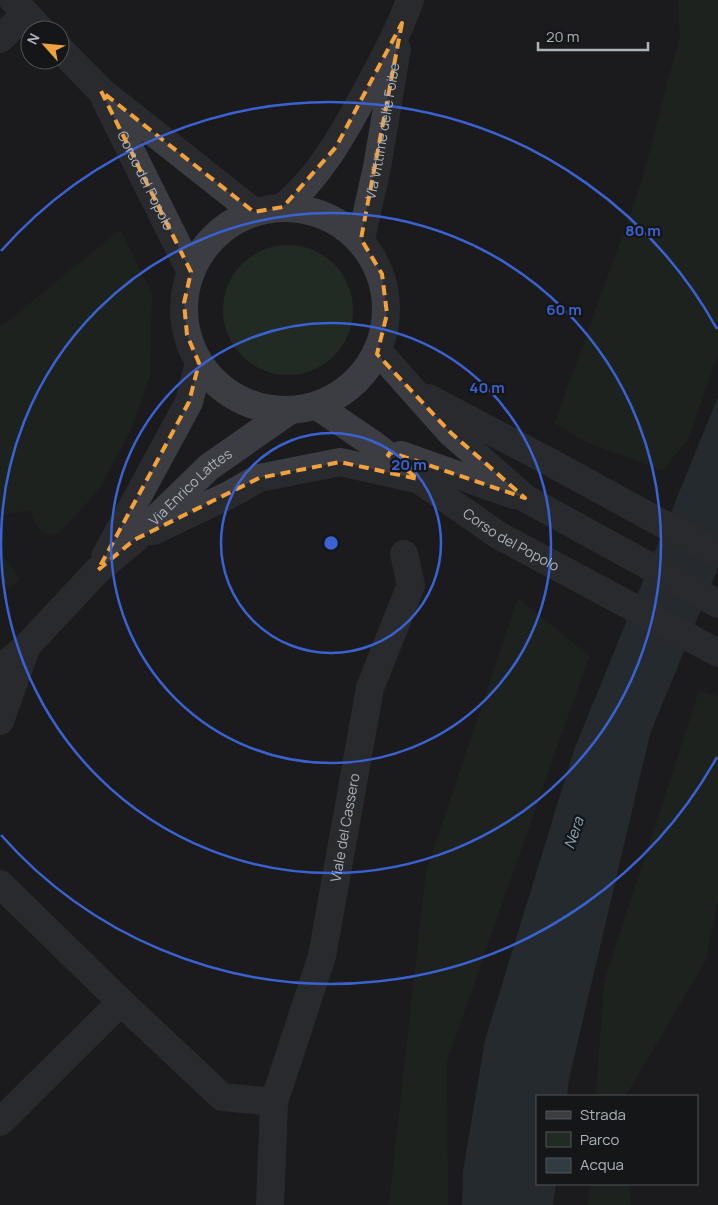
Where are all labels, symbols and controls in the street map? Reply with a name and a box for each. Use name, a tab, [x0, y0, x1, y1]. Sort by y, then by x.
north arrow	[20, 20, 70, 70]
scale bar	[538, 20, 648, 52]
text: 20 m	[546, 26, 579, 47]
text: N	[22, 30, 44, 48]
street label: Via Vittime delle Foibe	[360, 61, 404, 201]
street label: Corso del Popolo	[113, 127, 179, 233]
text: 80 m	[625, 220, 661, 241]
text: 60 m	[546, 299, 582, 320]
text: 40 m	[469, 377, 505, 398]
street label: Via Enrico Lattes	[145, 444, 236, 529]
text: 20 m	[391, 454, 427, 475]
street label: Corso del Popolo	[459, 503, 563, 575]
centre of rings	[322, 534, 340, 552]
street label: Viale del Cassero	[325, 772, 364, 883]
water label: Nera	[558, 813, 589, 852]
legend	[536, 1095, 698, 1185]
text: Strada	[580, 1104, 626, 1125]
text: Parco	[580, 1129, 619, 1150]
text: Acqua	[580, 1154, 624, 1175]

